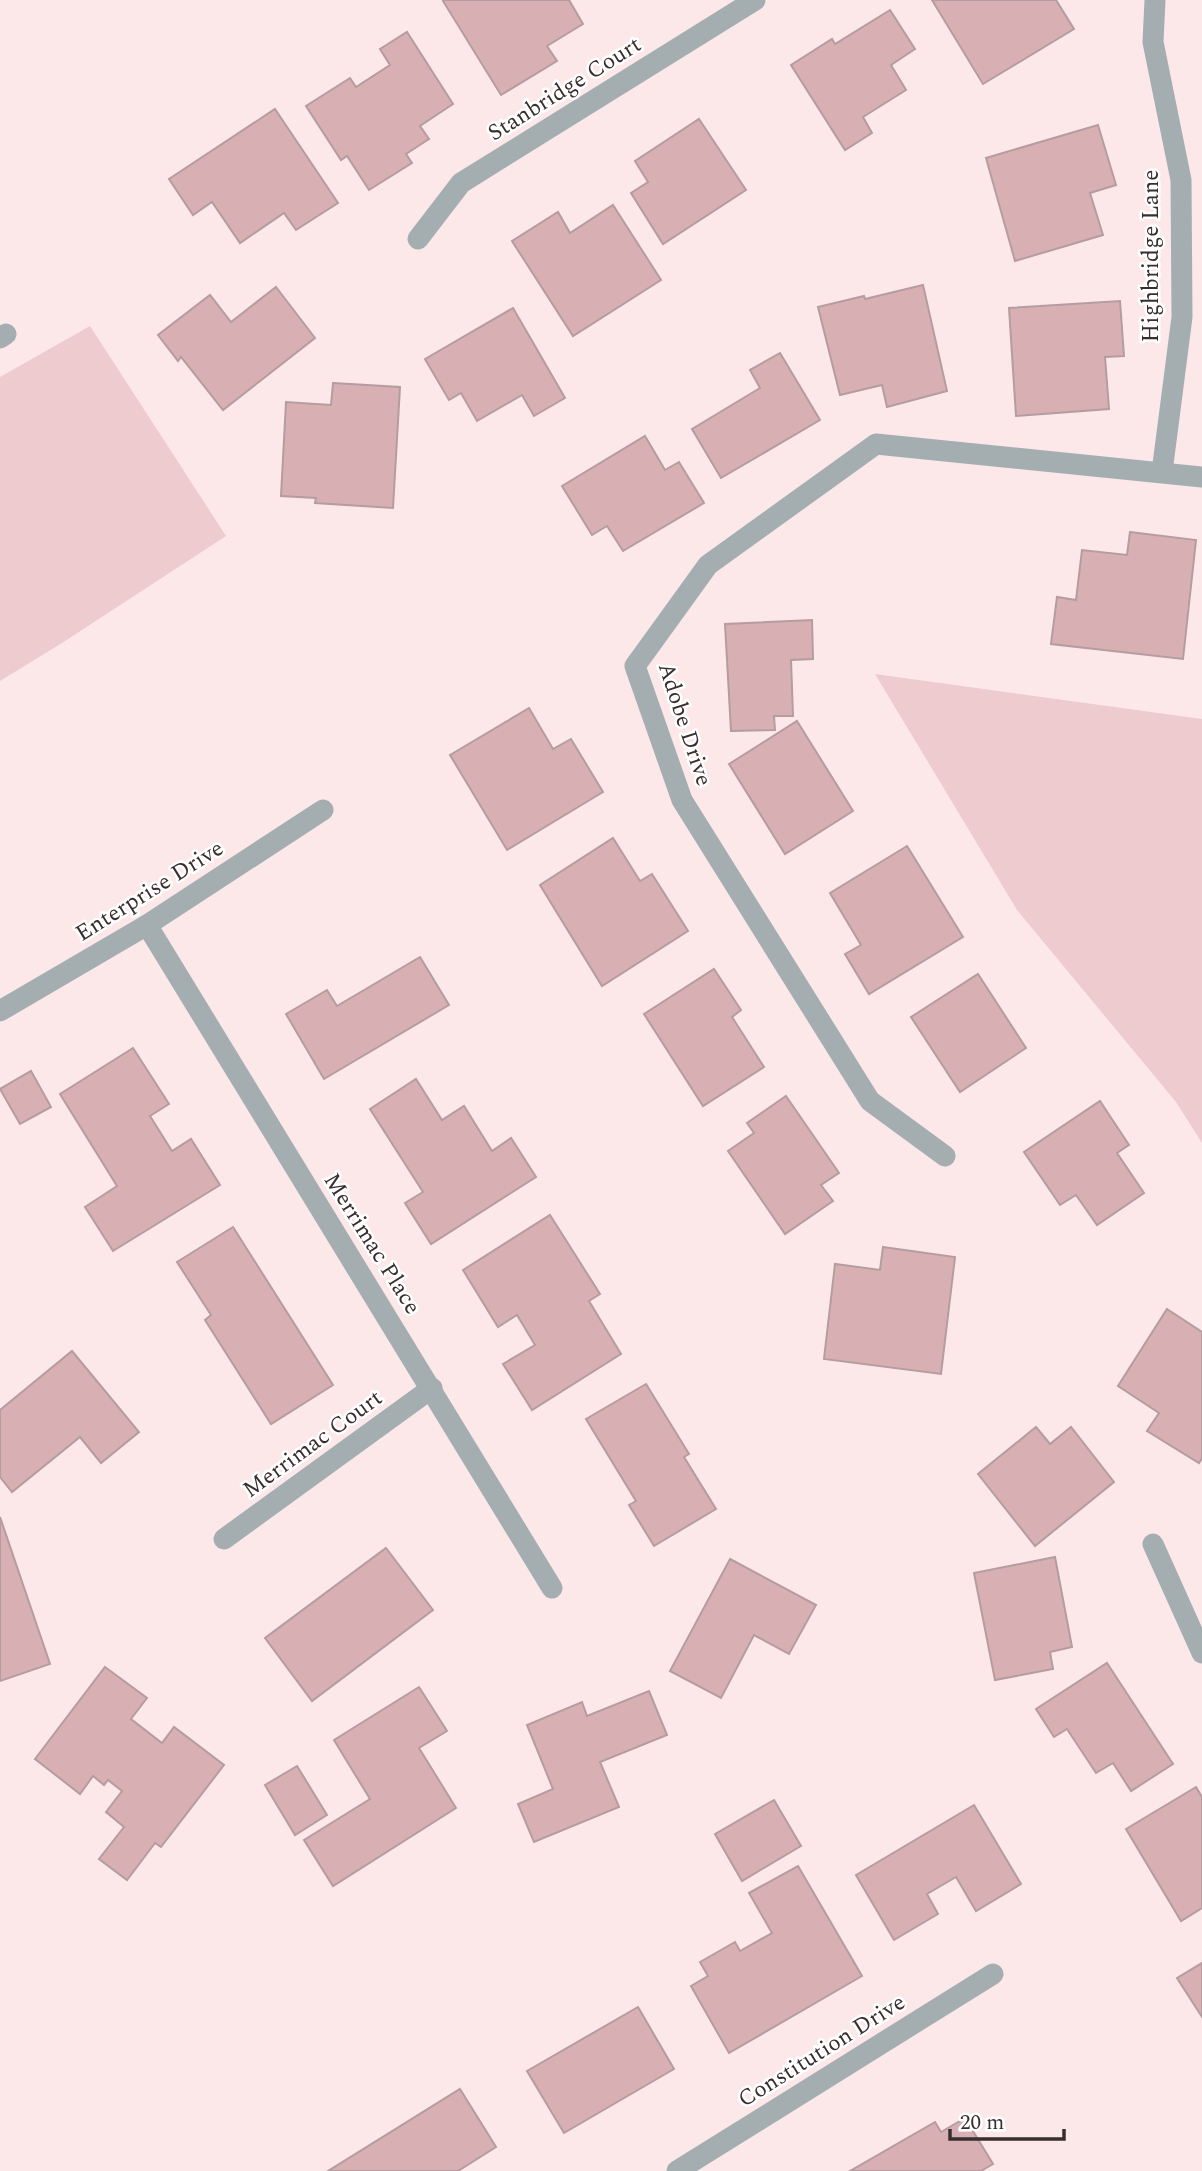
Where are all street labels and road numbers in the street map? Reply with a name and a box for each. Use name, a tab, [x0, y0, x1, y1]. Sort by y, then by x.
street label: Stanbridge Court	[481, 28, 649, 151]
street label: Highbridge Lane	[1134, 170, 1169, 342]
street label: Adobe Drive	[648, 658, 721, 791]
street label: Enterprise Drive	[69, 832, 231, 951]
street label: Merrimac Place	[314, 1166, 429, 1321]
street label: Merrimac Court	[236, 1381, 390, 1507]
street label: Constitution Drive	[731, 1986, 912, 2117]

